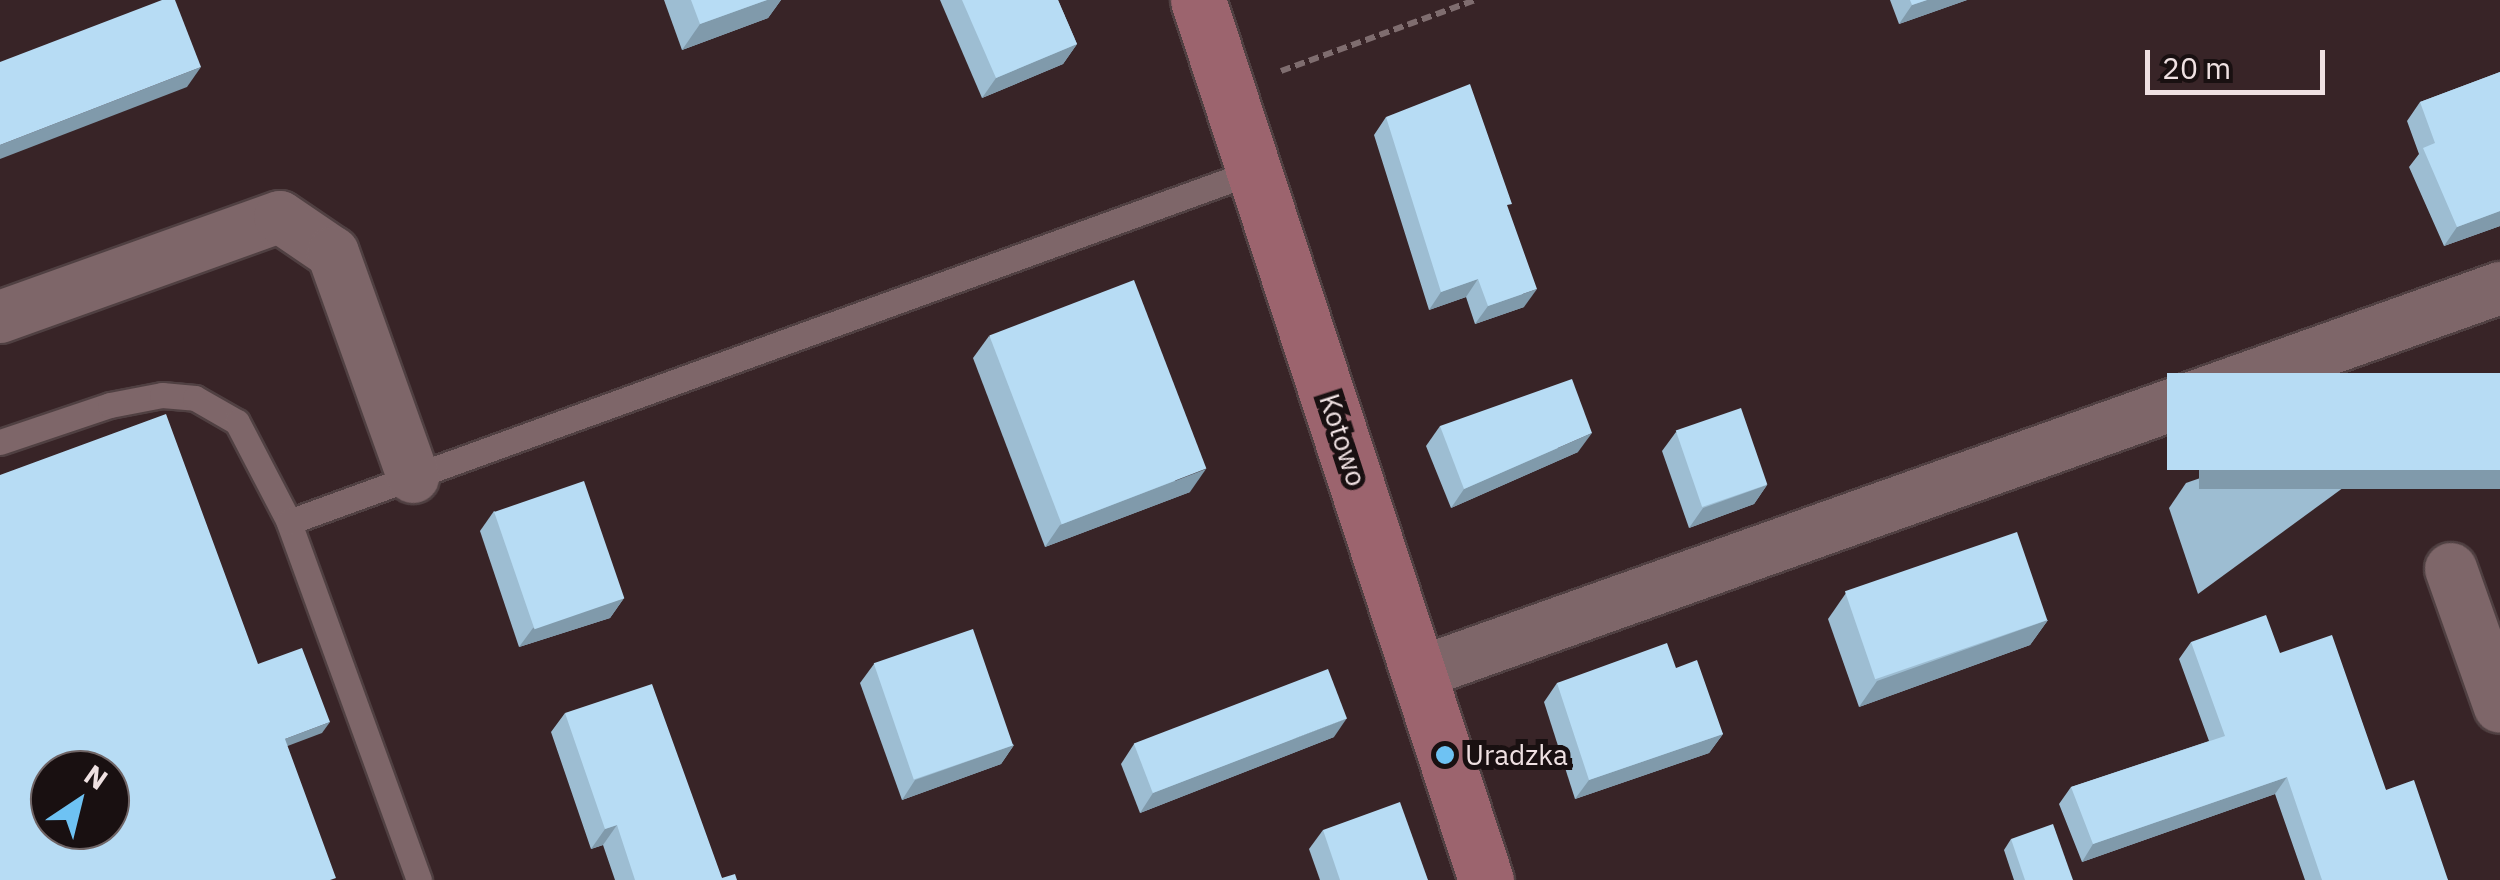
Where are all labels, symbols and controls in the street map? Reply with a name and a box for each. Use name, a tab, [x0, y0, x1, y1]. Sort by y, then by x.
scale bar	[2150, 30, 2330, 92]
text: 20 m	[2162, 48, 2231, 87]
street label: Kotowo	[1312, 390, 1374, 490]
place label: Uradzka	[1465, 738, 1568, 772]
marker: Uradzka	[1434, 744, 1456, 766]
north arrow	[30, 750, 130, 850]
text: N	[77, 756, 115, 798]

